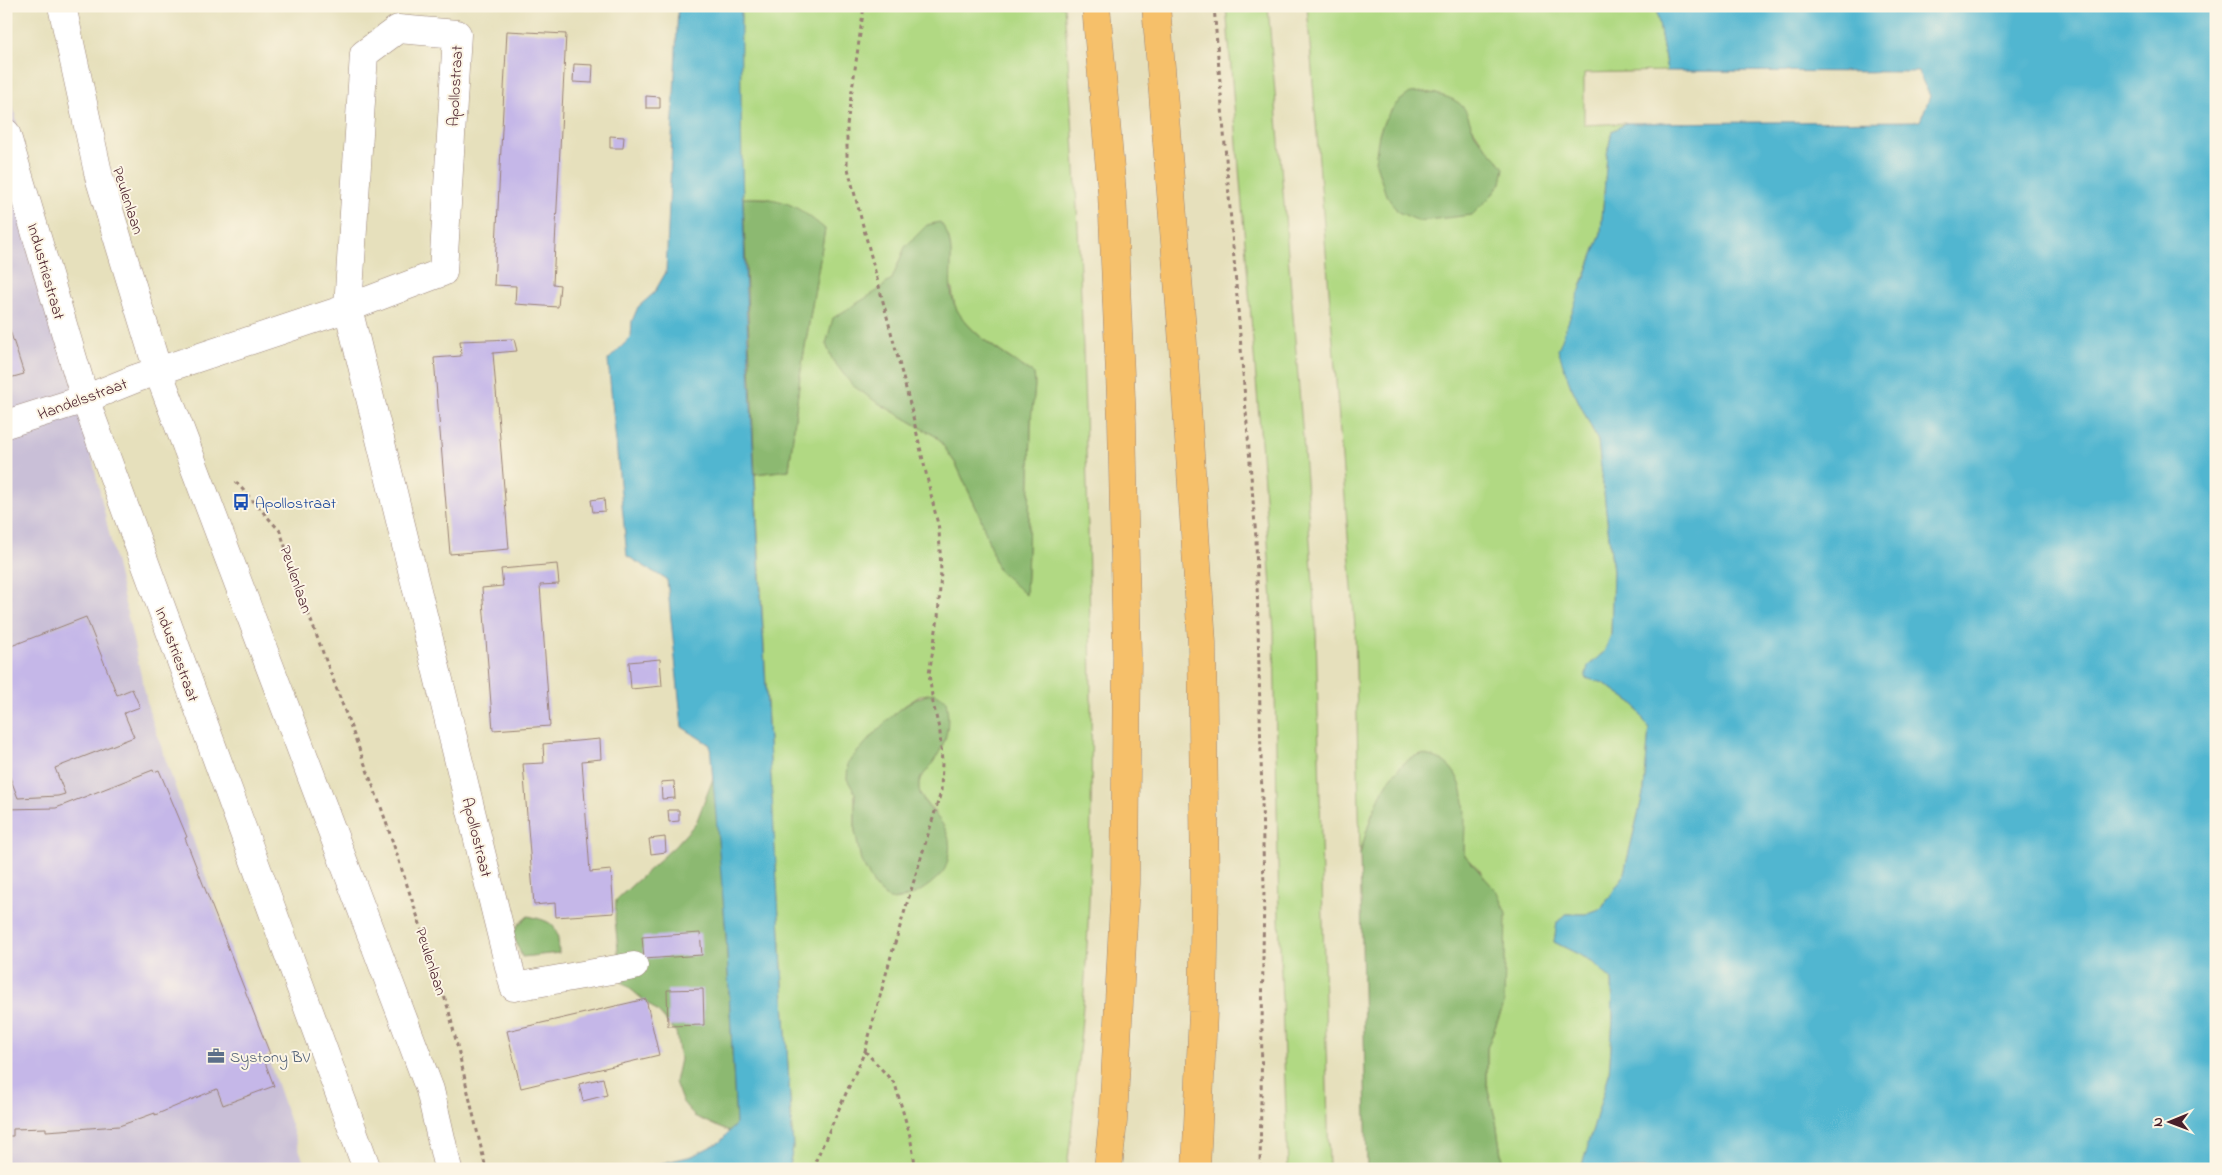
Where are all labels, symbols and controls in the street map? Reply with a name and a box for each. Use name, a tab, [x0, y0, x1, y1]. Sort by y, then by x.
street label: Apollostraat	[442, 44, 470, 127]
street label: Peulenlaan	[105, 164, 149, 238]
street label: Industriestraat	[20, 220, 70, 323]
street label: Handelsstraat	[34, 372, 132, 427]
bus stop icon: Apollostraat	[231, 492, 251, 512]
place label: Apollostraat	[255, 492, 337, 516]
street label: Peulenlaan	[272, 543, 318, 617]
street label: Industriestraat	[148, 604, 205, 706]
street label: Apollostraat	[455, 795, 498, 880]
street label: Peulenlaan	[408, 925, 452, 999]
office icon: Systony BV	[206, 1046, 226, 1066]
place label: Systony BV	[230, 1046, 311, 1070]
north arrow	[2144, 1098, 2194, 1148]
text: N	[2148, 1117, 2169, 1127]

